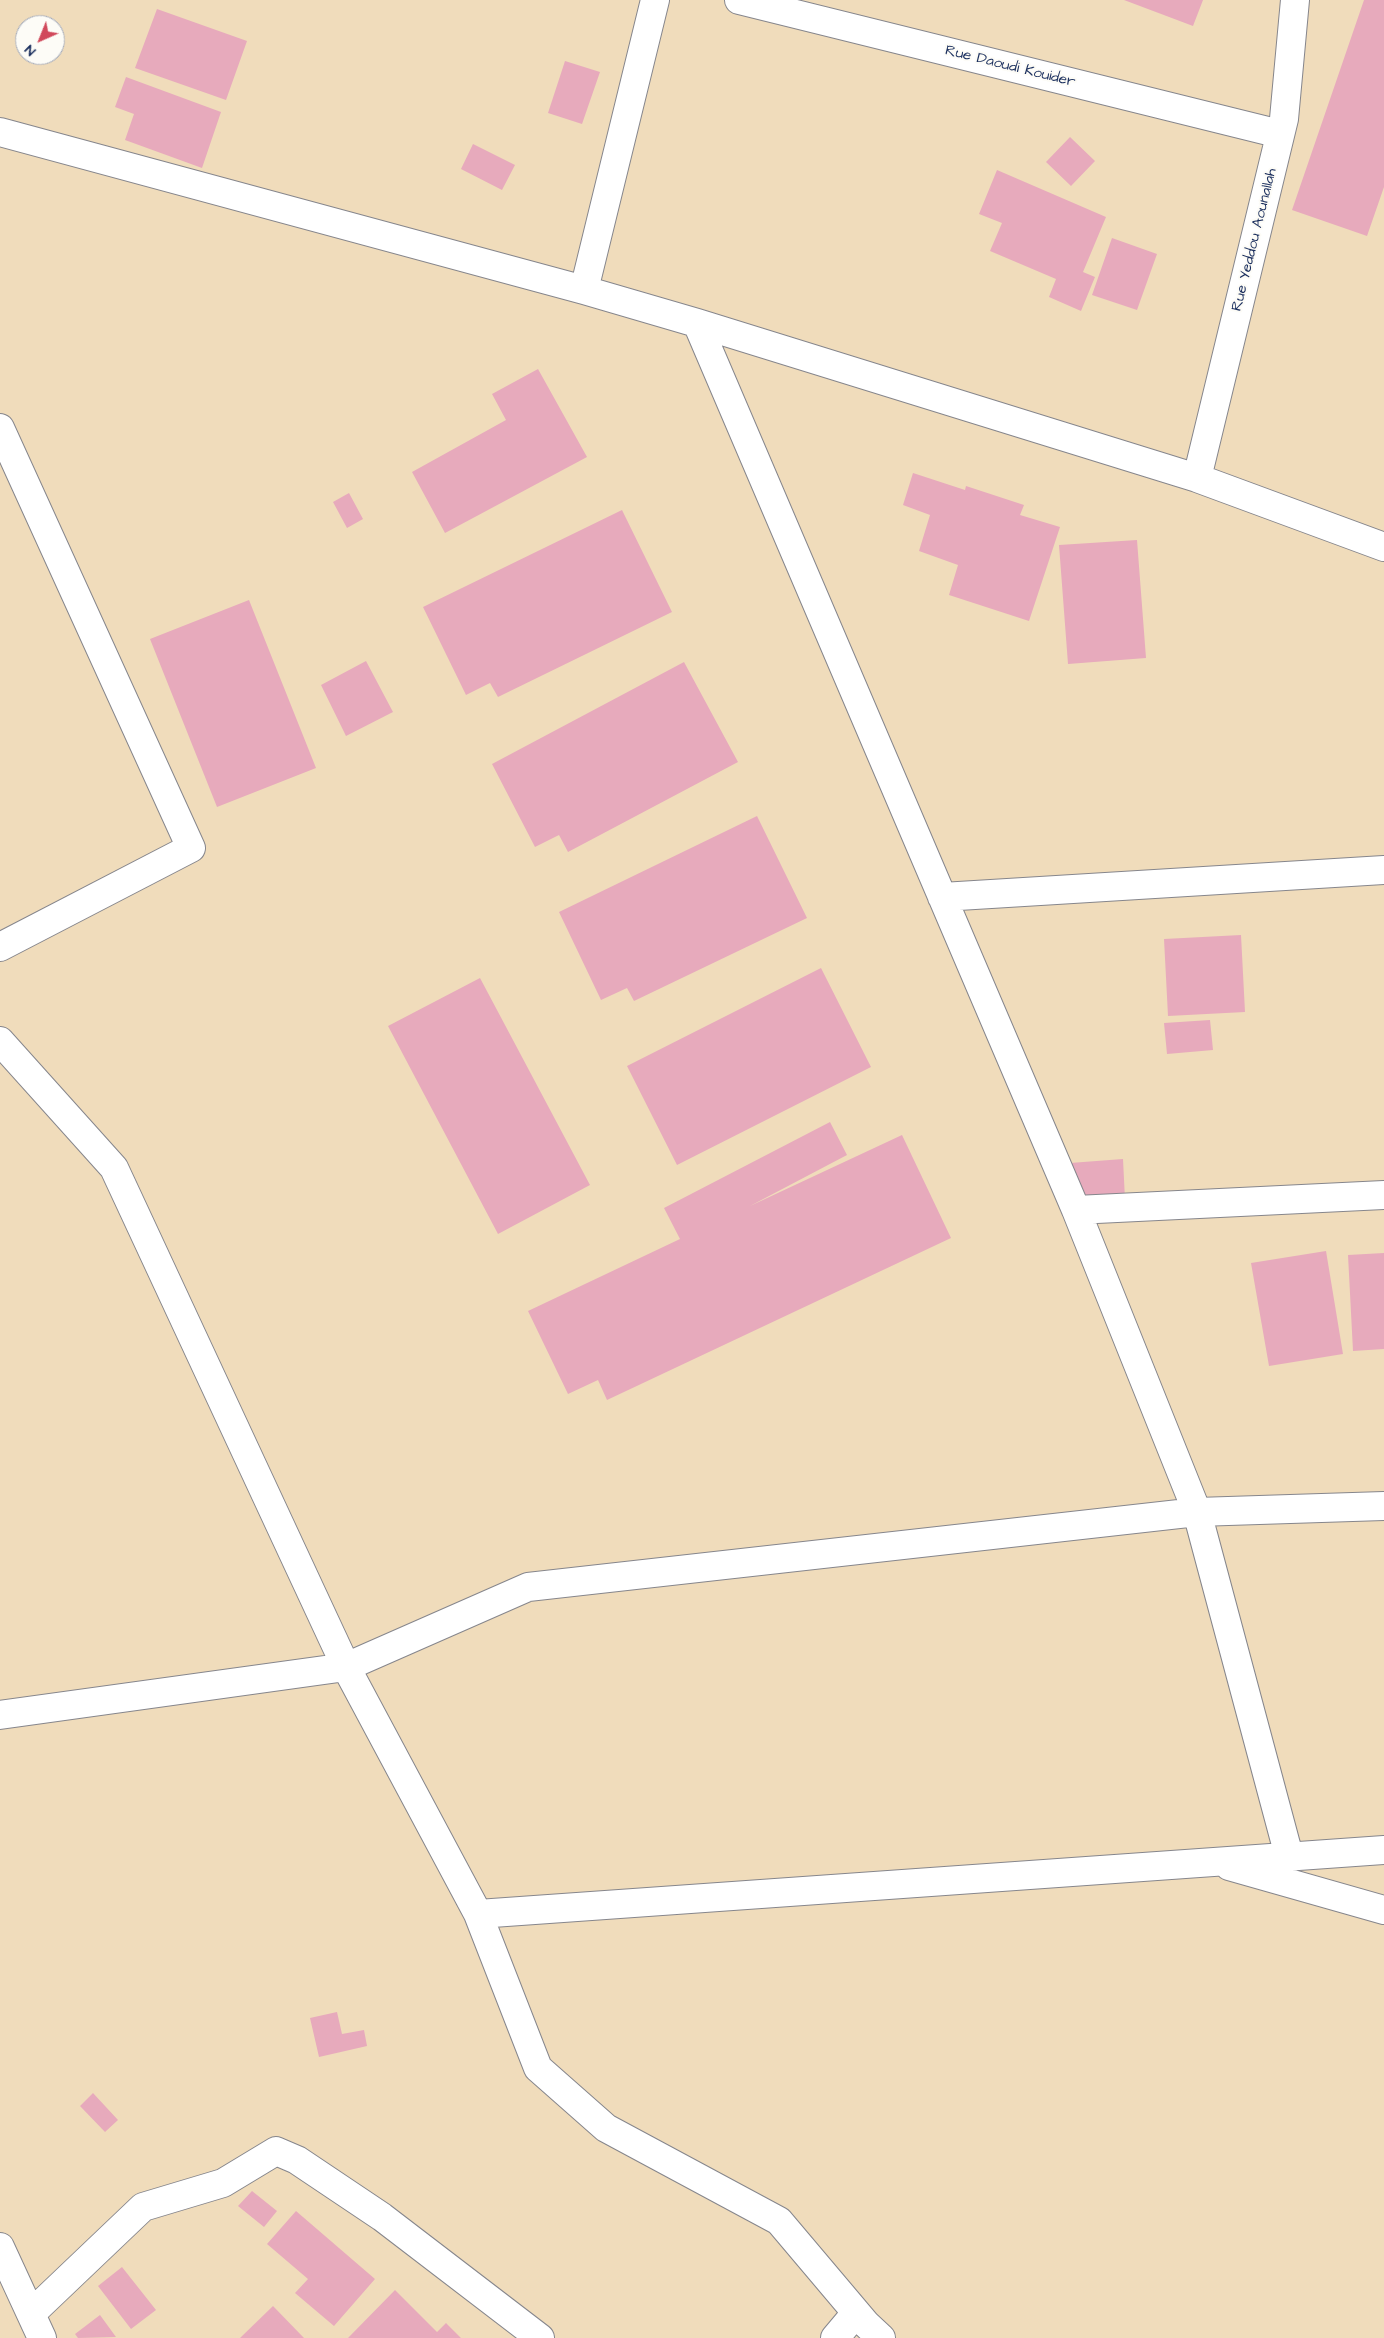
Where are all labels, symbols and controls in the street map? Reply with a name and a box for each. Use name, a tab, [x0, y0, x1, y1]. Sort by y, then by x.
north arrow	[15, 15, 65, 65]
text: N	[20, 40, 40, 60]
street label: Rue Daoudi Kouider	[943, 42, 1077, 92]
street label: Rue Yeddou Aounallah	[1229, 167, 1281, 313]

